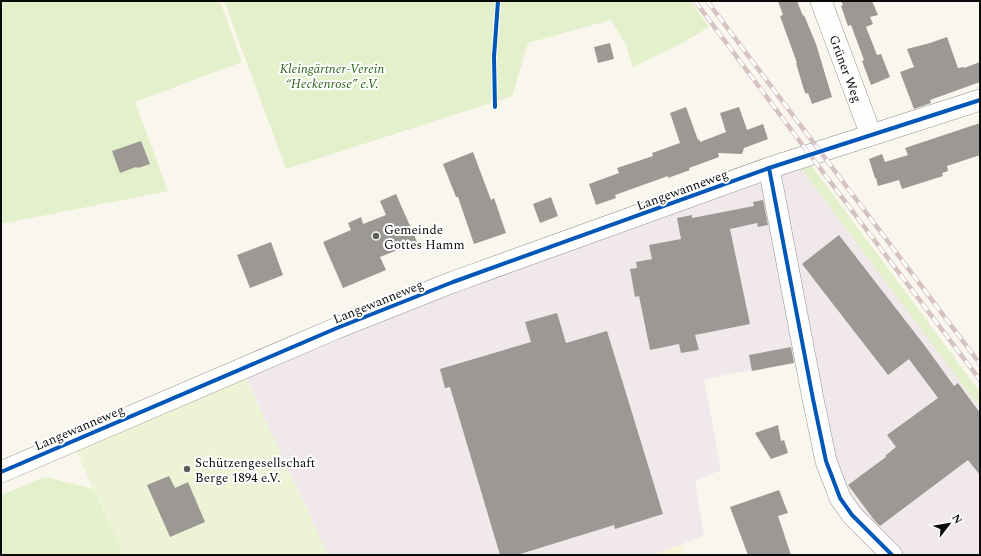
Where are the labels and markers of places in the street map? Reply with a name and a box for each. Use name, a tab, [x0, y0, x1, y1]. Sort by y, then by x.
place label: Gemeinde Gottes Hamm	[384, 220, 465, 255]
marker: Gemeinde Gottes Hamm	[371, 231, 381, 241]
place label: Schützengesellschaft Berge 1894 e.V.	[195, 453, 315, 488]
marker: Schützengesellschaft Berge 1894 e.V.	[182, 464, 192, 474]

